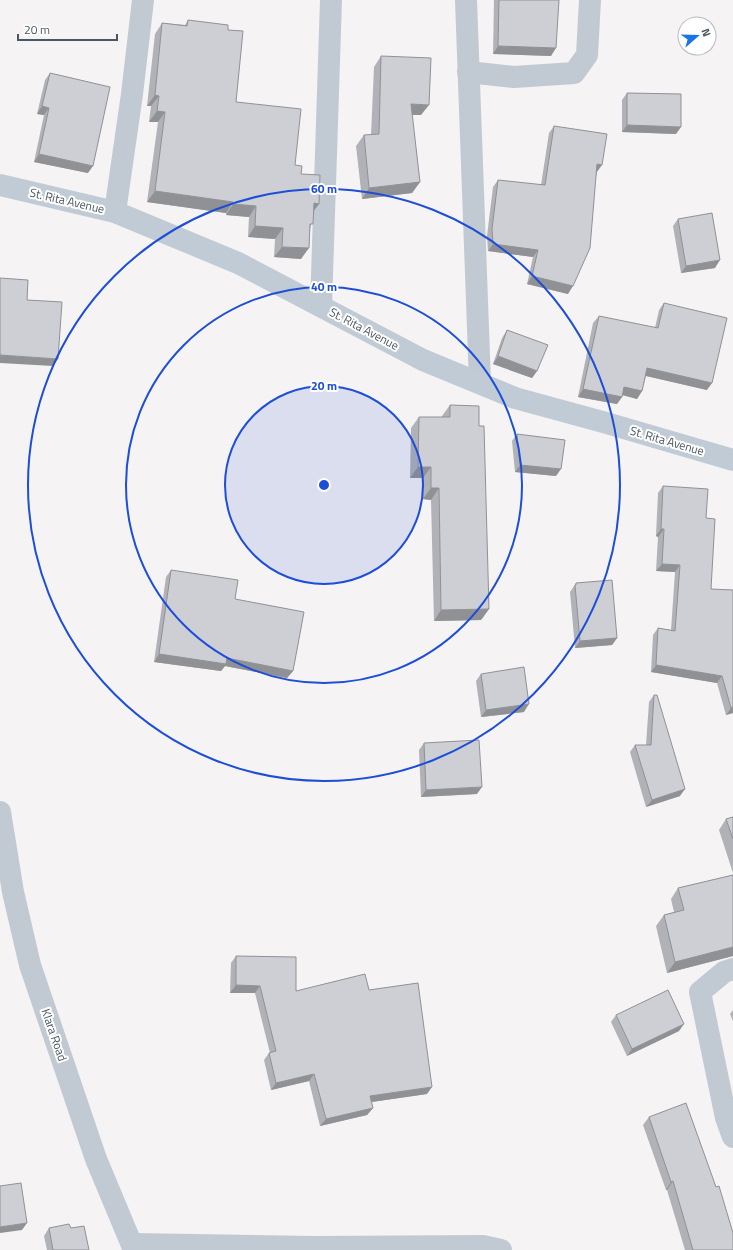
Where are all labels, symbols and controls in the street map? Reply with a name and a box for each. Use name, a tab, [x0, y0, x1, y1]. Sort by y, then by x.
scale bar	[18, 16, 117, 42]
north arrow	[677, 16, 717, 56]
text: 20 m	[24, 20, 50, 39]
text: N	[698, 26, 715, 39]
text: 60 m	[311, 179, 337, 198]
street label: St. Rita Avenue	[28, 183, 106, 218]
text: 40 m	[311, 277, 337, 296]
street label: St. Rita Avenue	[326, 302, 402, 355]
text: 20 m	[311, 376, 337, 395]
street label: St. Rita Avenue	[628, 421, 706, 460]
centre of rings	[317, 478, 331, 492]
street label: Klara Road	[37, 1006, 72, 1064]

